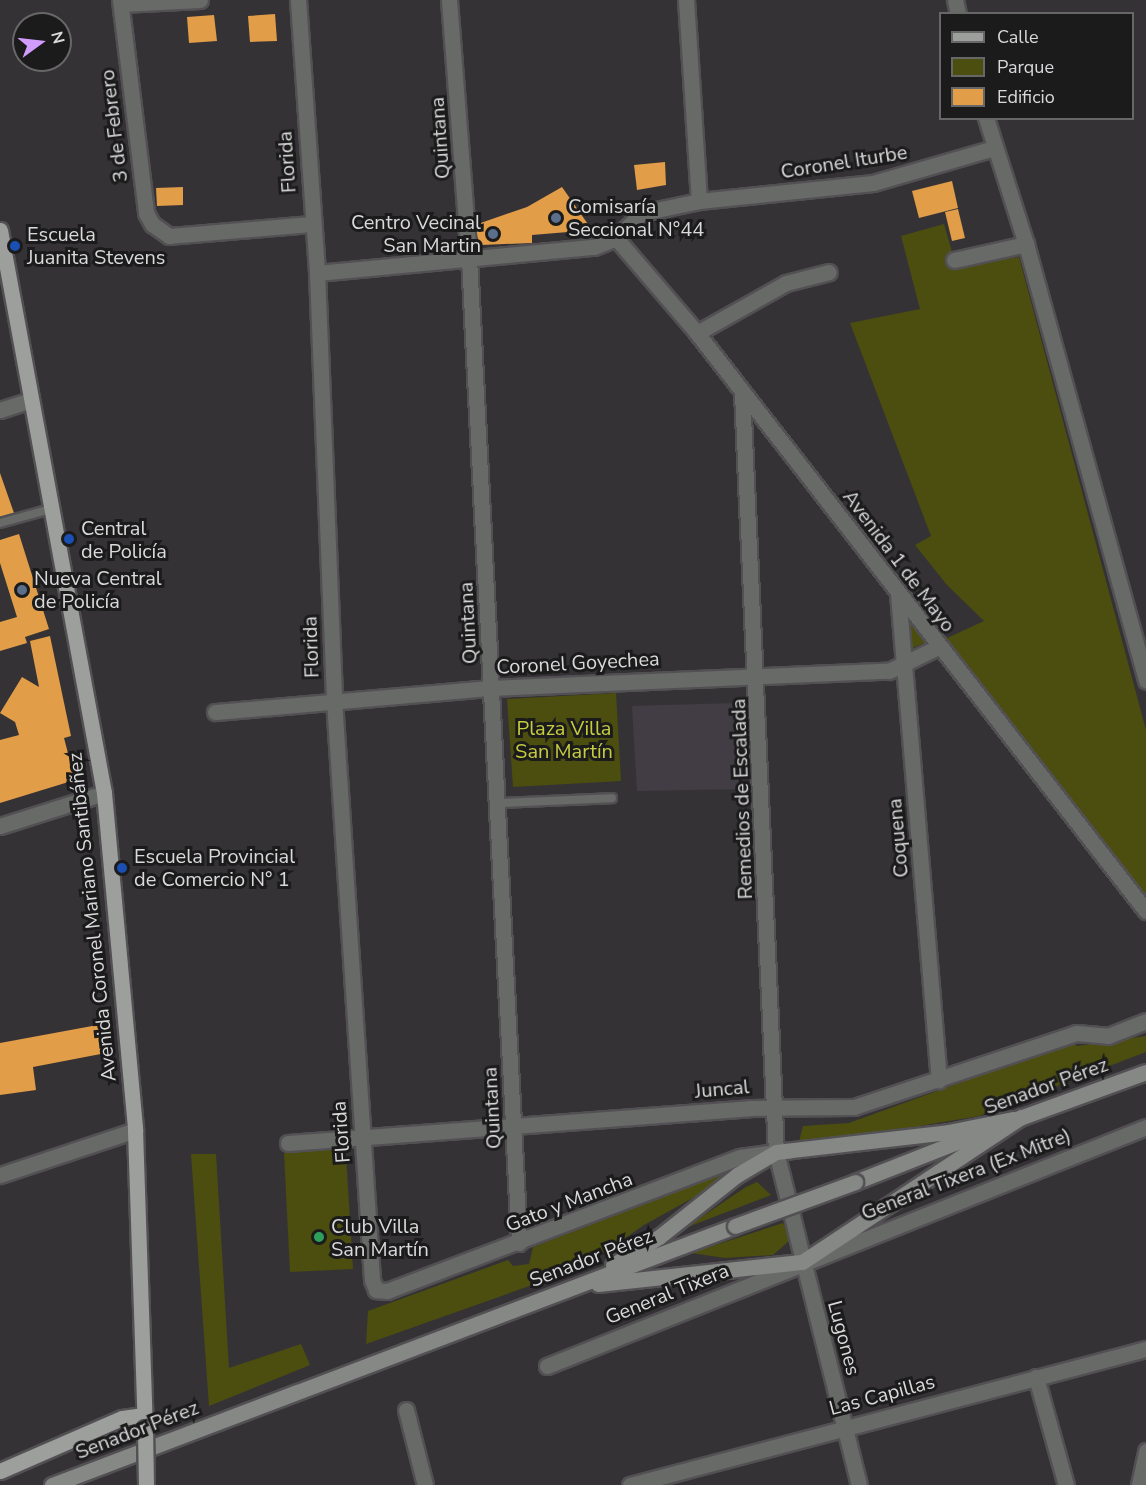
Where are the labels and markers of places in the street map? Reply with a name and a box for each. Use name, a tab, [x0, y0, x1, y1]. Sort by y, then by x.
place label: Comisaría Seccional N°44	[568, 195, 704, 242]
place label: Centro Vecinal San Martin	[351, 210, 481, 257]
marker: Comisaría Seccional N°44	[549, 211, 563, 225]
place label: Escuela Juanita Stevens	[27, 222, 165, 269]
marker: Centro Vecinal San Martin	[486, 227, 500, 241]
marker: Escuela Juanita Stevens	[8, 239, 22, 253]
place label: Central de Policía	[81, 516, 167, 563]
marker: Central de Policía	[62, 532, 76, 546]
place label: Nueva Central de Policía	[34, 566, 162, 613]
marker: Nueva Central de Policía	[15, 583, 29, 597]
place label: Escuela Provincial de Comercio N° 1	[134, 844, 295, 891]
marker: Escuela Provincial de Comercio N° 1	[115, 861, 129, 875]
place label: Club Villa San Martín	[331, 1214, 429, 1261]
marker: Club Villa San Martín	[312, 1230, 326, 1244]

